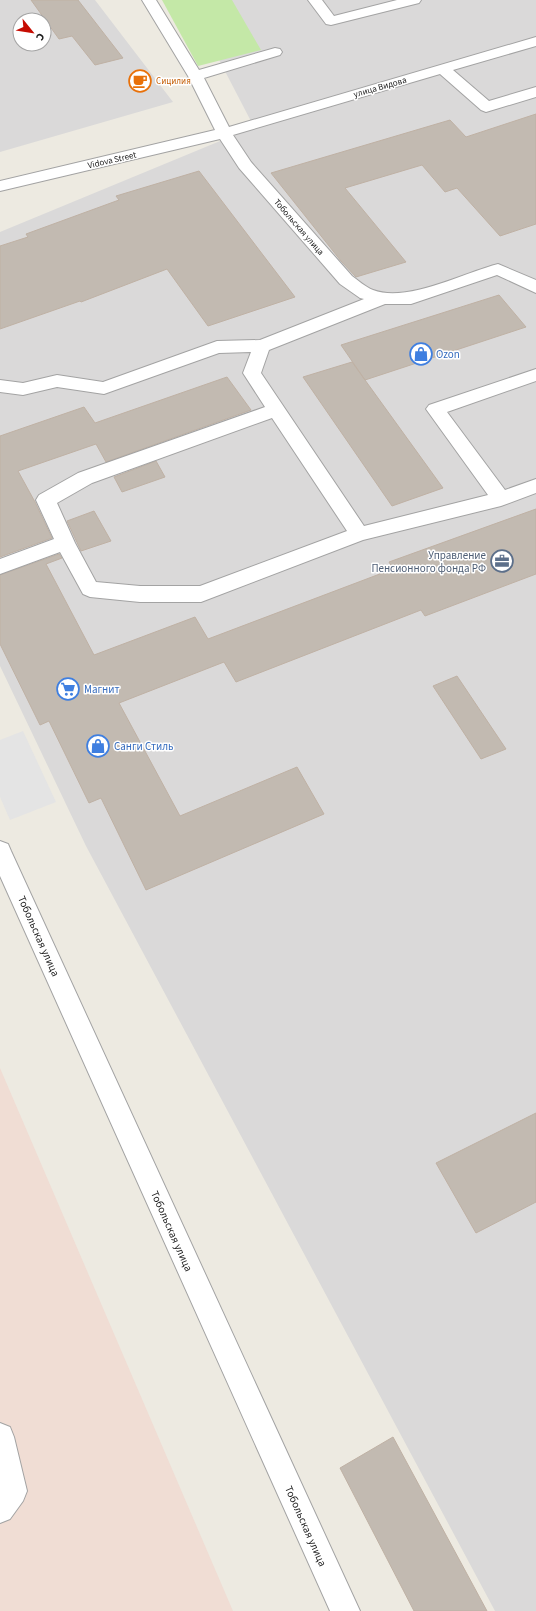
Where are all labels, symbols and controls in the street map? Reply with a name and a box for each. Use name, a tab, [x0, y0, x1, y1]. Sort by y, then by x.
north arrow	[12, 12, 52, 52]
text: С	[32, 30, 48, 44]
cafe icon: Сицилия	[127, 68, 153, 94]
street label: улица Видова	[352, 74, 408, 101]
place label: Сицилия	[156, 75, 191, 88]
street label: Vidova Street	[86, 149, 138, 172]
street label: Тобольская улица	[270, 196, 327, 258]
shop icon: Ozon	[408, 341, 434, 367]
place label: Ozon	[436, 347, 460, 362]
place label: Управление Пенсионного фонда РФ	[371, 548, 487, 576]
office icon: Управление Пенсионного фонда РФ	[489, 548, 515, 574]
supermarket icon: Магнит	[55, 676, 81, 702]
place label: Магнит	[84, 682, 120, 697]
shop icon: Санги Стиль	[85, 733, 111, 759]
place label: Санги Стиль	[114, 739, 173, 754]
street label: Тобольская улица	[14, 893, 63, 979]
street label: Тобольская улица	[147, 1188, 196, 1274]
street label: Тобольская улица	[281, 1483, 330, 1569]

